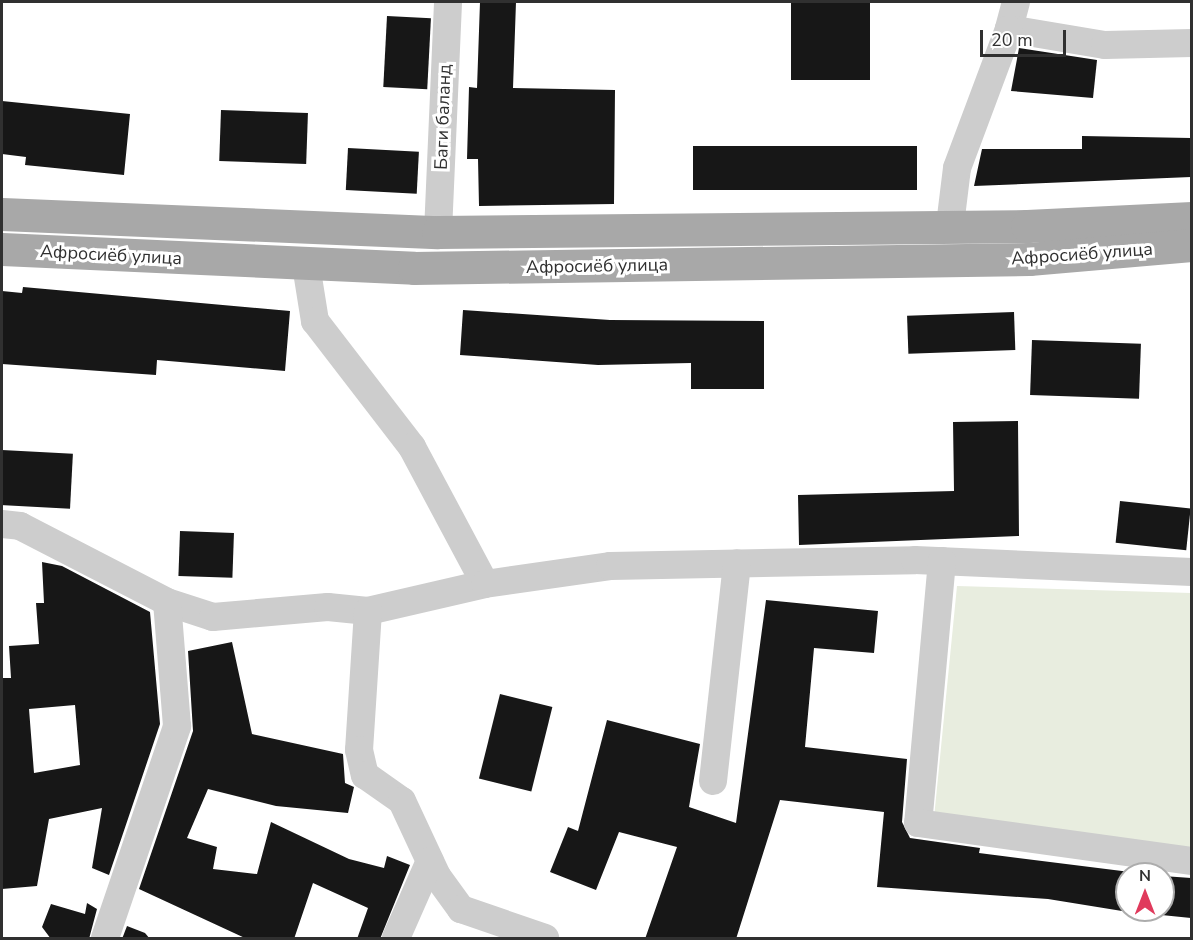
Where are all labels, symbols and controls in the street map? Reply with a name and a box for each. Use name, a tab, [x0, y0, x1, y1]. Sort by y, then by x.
scale bar	[983, 18, 1068, 56]
text: 20 m	[991, 28, 1033, 52]
street label: Баги баланд	[430, 64, 456, 170]
street label: Афросиёб улица	[1010, 238, 1154, 270]
street label: Афросиёб улица	[39, 240, 183, 270]
street label: Афросиёб улица	[526, 254, 668, 278]
north arrow	[1115, 862, 1175, 922]
text: N	[1139, 865, 1151, 887]

